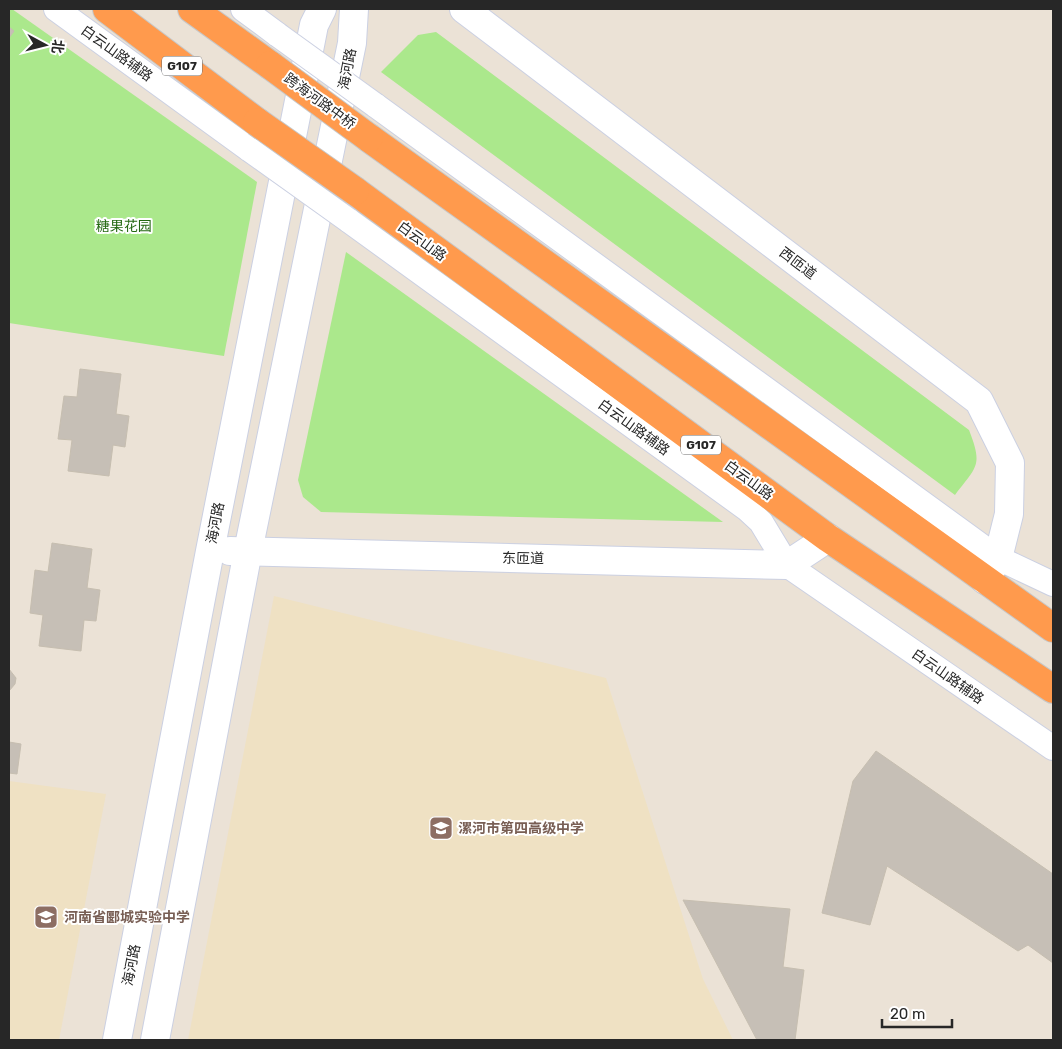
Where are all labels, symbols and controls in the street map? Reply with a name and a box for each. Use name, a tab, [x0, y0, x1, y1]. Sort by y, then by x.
north arrow	[20, 20, 70, 70]
street label: 白云山路辅路	[78, 22, 156, 85]
text: 北	[48, 39, 67, 55]
street label: 海河路	[335, 47, 360, 91]
road number: G107	[162, 56, 202, 76]
street label: 跨海河路中桥	[281, 70, 359, 133]
park label: 糖果花园	[96, 218, 152, 235]
street label: 白云山路	[394, 218, 449, 265]
street label: 西匝道	[776, 244, 820, 283]
street label: 白云山路辅路	[595, 396, 673, 459]
road number: G107	[681, 436, 721, 454]
street label: 白云山路	[721, 457, 776, 504]
street label: 海河路	[203, 501, 228, 545]
street label: 东匝道	[502, 550, 544, 567]
street label: 白云山路辅路	[908, 645, 987, 707]
school or university icon: 漯河市第四高级中学	[428, 815, 454, 841]
place label: 漯河市第四高级中学	[458, 820, 584, 837]
school or university icon: 河南省郾城实验中学	[33, 904, 59, 930]
place label: 河南省郾城实验中学	[64, 909, 190, 926]
street label: 海河路	[119, 943, 144, 987]
scale bar	[882, 996, 952, 1028]
text: 20 m	[890, 1005, 925, 1023]

